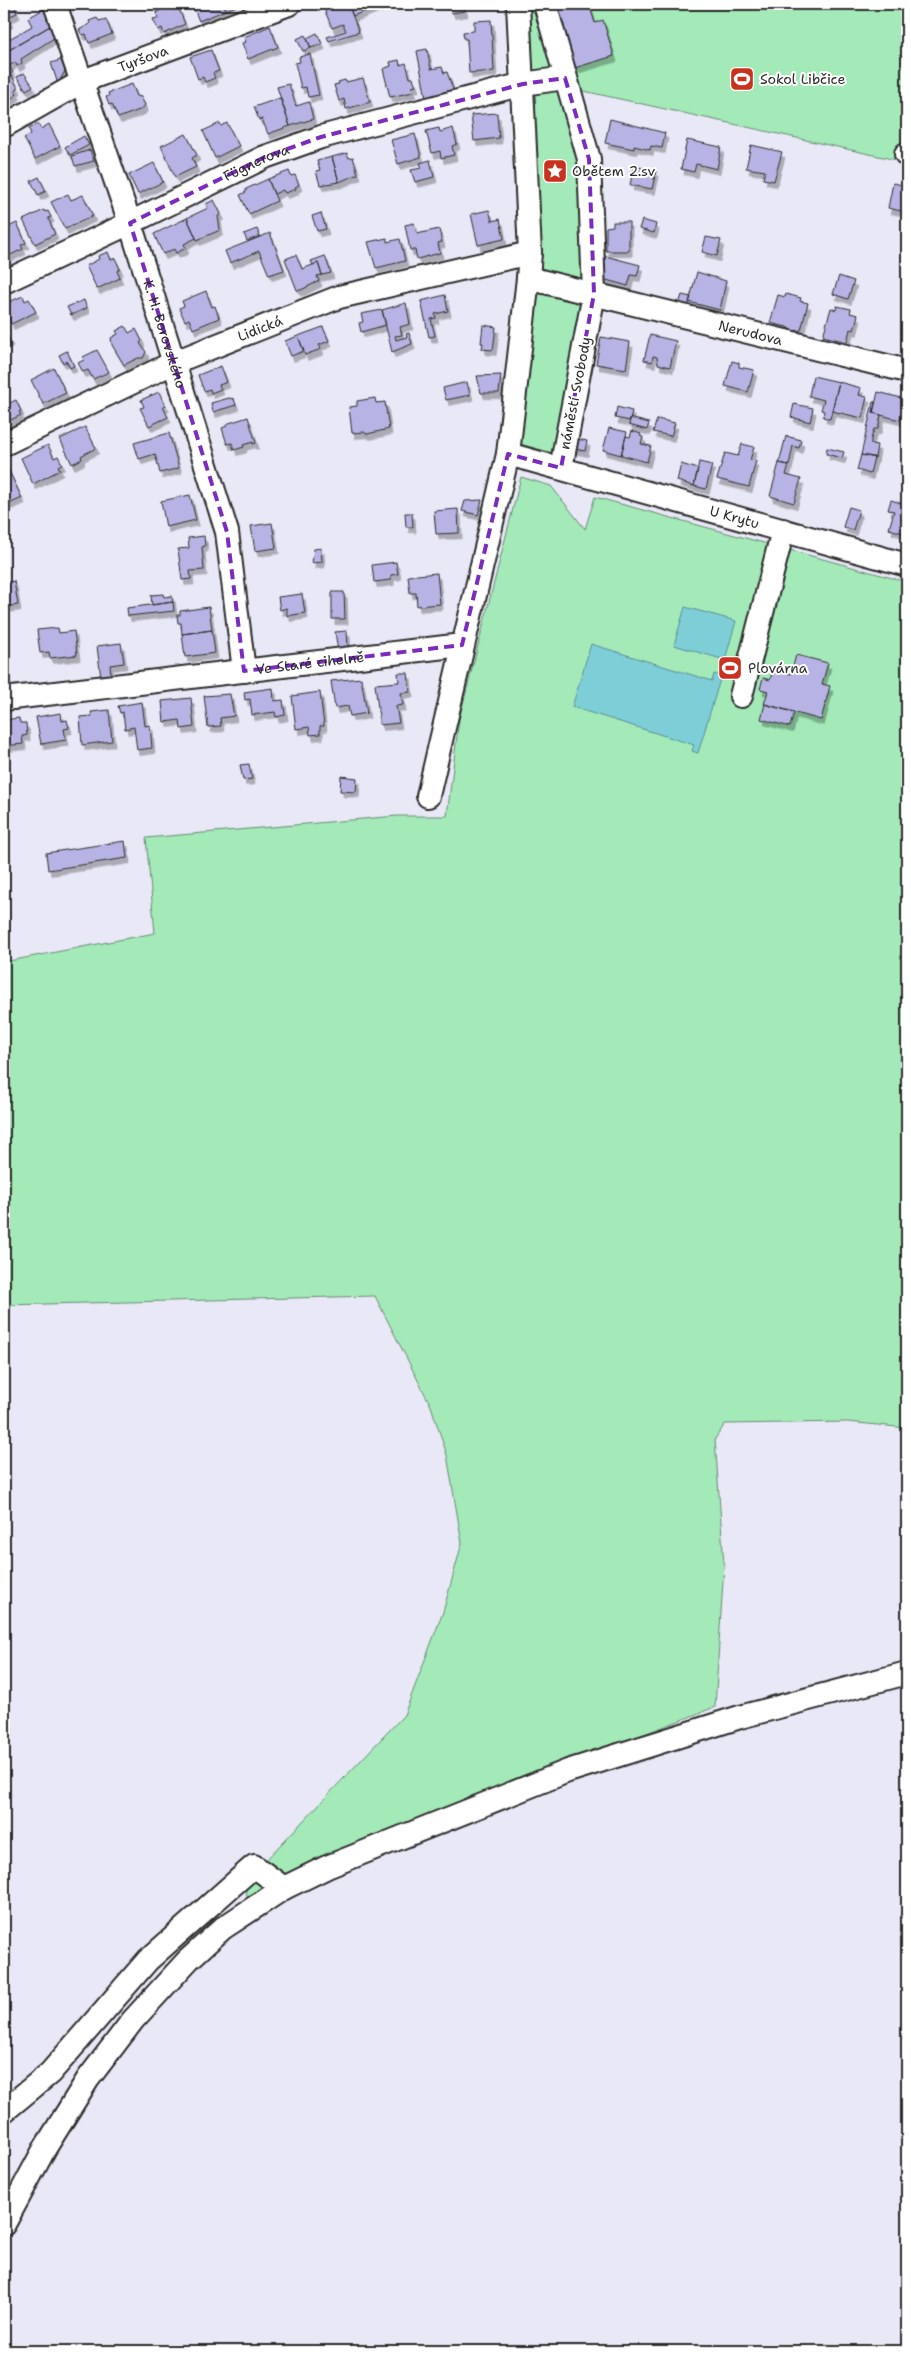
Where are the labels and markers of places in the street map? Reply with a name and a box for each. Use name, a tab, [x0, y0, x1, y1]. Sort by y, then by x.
sports icon: Sokol Libčice	[729, 66, 755, 92]
place label: Sokol Libčice	[760, 70, 845, 88]
place icon: Obětem 2.sv	[542, 158, 568, 184]
place label: Obětem 2.sv	[572, 162, 655, 180]
sports icon: Plovárna	[717, 655, 743, 681]
place label: Plovárna	[748, 659, 808, 677]

